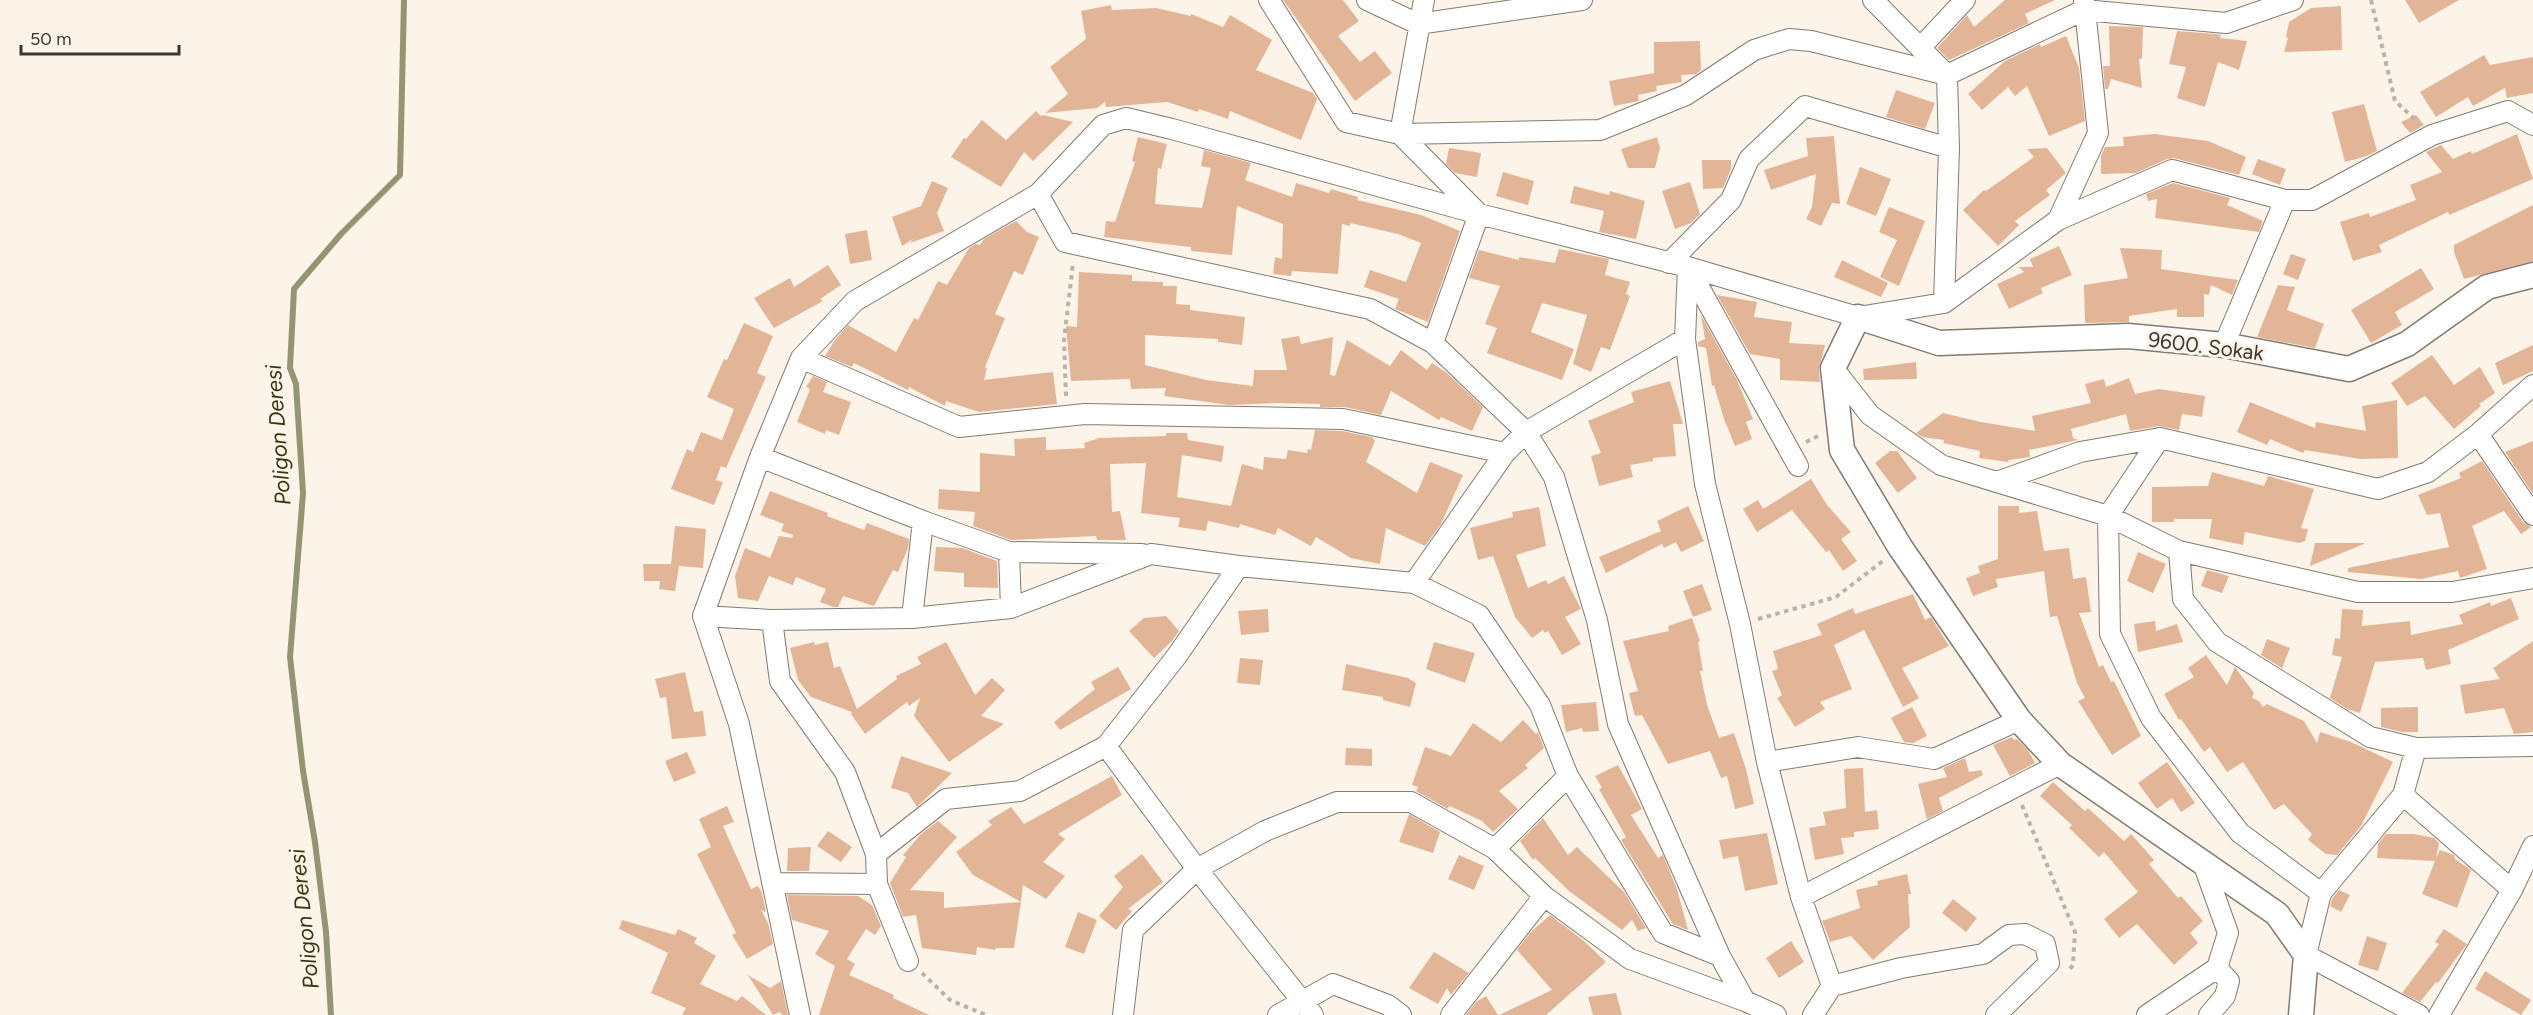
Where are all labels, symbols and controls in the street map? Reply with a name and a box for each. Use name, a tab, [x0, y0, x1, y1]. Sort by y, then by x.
scale bar	[21, 18, 178, 56]
text: 50 m	[30, 28, 72, 50]
street label: 9600. Sokak	[2147, 327, 2266, 366]
water label: Poligon Deresi	[260, 363, 296, 506]
water label: Poligon Deresi	[283, 847, 325, 990]

